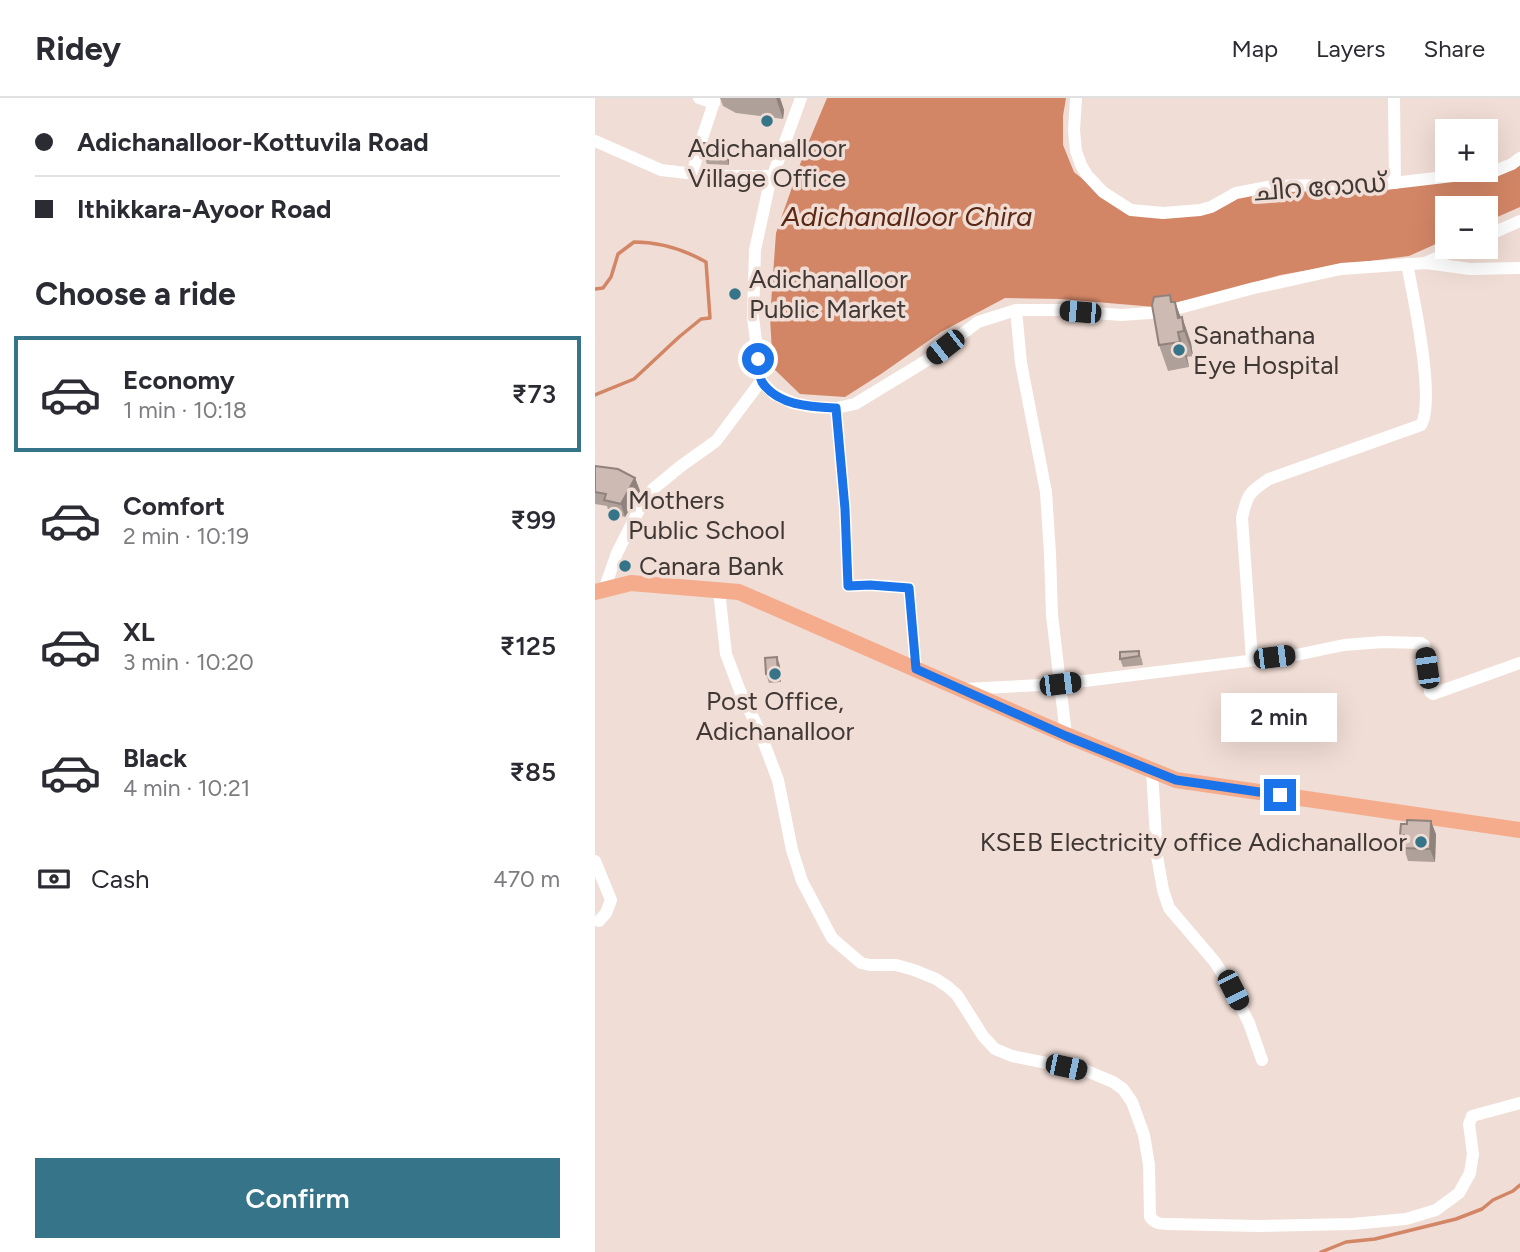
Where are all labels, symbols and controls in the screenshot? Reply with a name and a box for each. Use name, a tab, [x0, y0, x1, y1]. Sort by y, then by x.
text: Ridey	[35, 29, 121, 68]
text: Map	[1231, 34, 1278, 63]
text: Layers	[1316, 34, 1385, 63]
text: Share	[1423, 34, 1485, 63]
marker: Adichanalloor Village Office	[759, 113, 775, 129]
map controls	[1435, 119, 1498, 259]
button: +	[1435, 119, 1498, 182]
text: Adichanalloor-Kottuvila Road	[77, 126, 429, 158]
place label: Adichanalloor Village Office	[688, 132, 847, 194]
street label: ചിറ റോഡ്	[1253, 166, 1389, 208]
text: Ithikkara-Ayoor Road	[77, 193, 332, 225]
button: −	[1435, 196, 1498, 259]
water label: Adichanalloor Chira	[781, 199, 1032, 233]
place label: Adichanalloor Public Market	[749, 263, 908, 325]
text: Choose a ride	[35, 275, 236, 313]
marker: Adichanalloor Public Market	[727, 286, 743, 302]
car	[1059, 300, 1102, 324]
place label: Sanathana Eye Hospital	[1193, 319, 1339, 381]
car	[922, 326, 969, 368]
marker: Sanathana Eye Hospital	[1171, 342, 1187, 358]
route start	[742, 343, 774, 375]
icon: car	[39, 363, 102, 426]
text: Economy	[123, 364, 235, 396]
text: ₹73	[512, 378, 556, 410]
text: 1 min · 10:18	[123, 396, 247, 424]
place label: Mothers Public School	[628, 484, 785, 546]
icon: car	[39, 489, 102, 552]
text: Comfort	[123, 490, 225, 522]
text: ₹99	[510, 504, 556, 536]
marker: Mothers Public School	[606, 507, 622, 523]
text: 2 min · 10:19	[123, 522, 249, 550]
place label: Canara Bank	[639, 550, 784, 582]
marker: Canara Bank	[617, 558, 633, 574]
icon: car	[39, 615, 102, 678]
text: XL	[123, 616, 155, 648]
text: ₹125	[499, 630, 556, 662]
car	[1252, 644, 1297, 670]
car	[1414, 646, 1441, 690]
text: 3 min · 10:20	[123, 648, 254, 676]
marker: Post Office, Adichanalloor	[767, 666, 783, 682]
car	[1038, 671, 1083, 697]
place label: Post Office, Adichanalloor	[696, 685, 855, 747]
callout: 2 min	[1222, 694, 1338, 742]
text: 2 min	[1250, 703, 1308, 731]
icon: car	[39, 741, 102, 804]
text: Black	[123, 742, 187, 774]
text: ₹85	[509, 756, 556, 788]
text: 4 min · 10:21	[123, 774, 250, 802]
route end	[1264, 779, 1296, 811]
place label: KSEB Electricity office Adichanalloor	[980, 826, 1407, 858]
marker: KSEB Electricity office Adichanalloor	[1413, 834, 1429, 850]
icon: cash	[35, 860, 73, 898]
text: Cash	[91, 863, 150, 895]
text: 470 m	[493, 865, 560, 893]
car	[1215, 967, 1252, 1013]
car	[1044, 1052, 1089, 1082]
button: Confirm	[35, 1158, 560, 1238]

